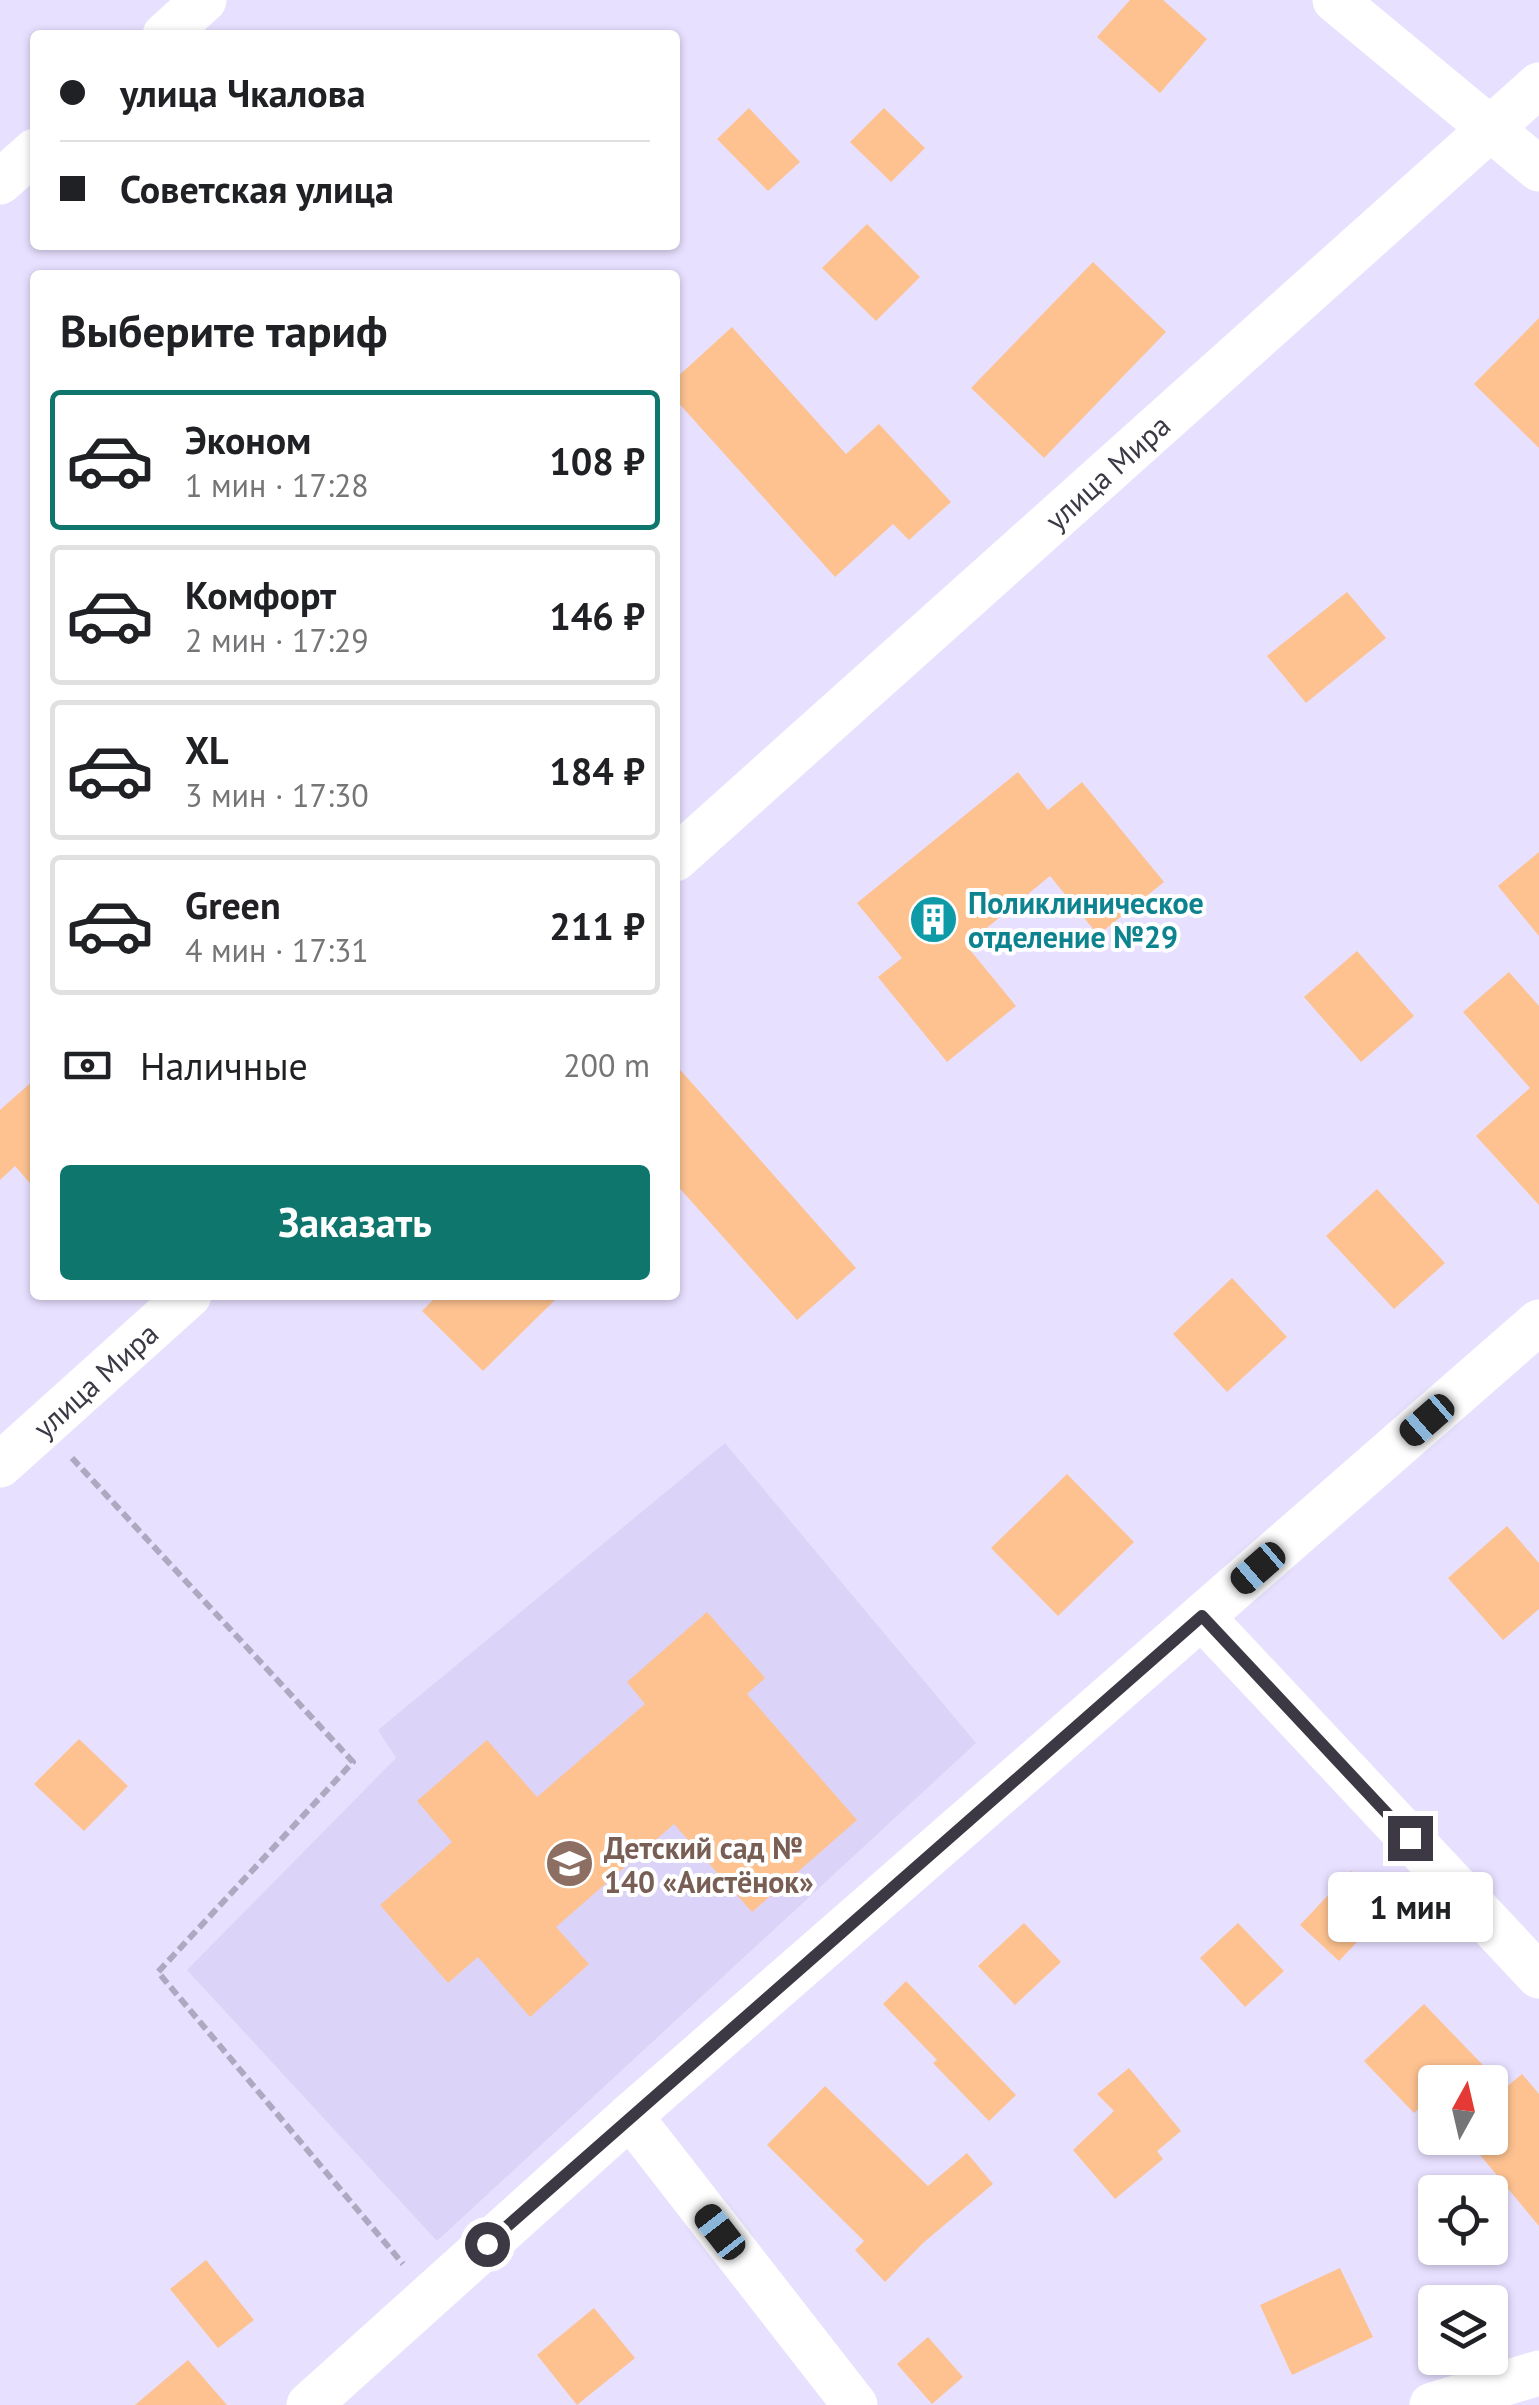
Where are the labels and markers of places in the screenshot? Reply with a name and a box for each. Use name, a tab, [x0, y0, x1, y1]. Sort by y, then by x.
place label: Поликлиническое отделение №29	[968, 883, 1204, 956]
building icon: Поликлиническое отделение №29	[907, 893, 959, 945]
place label: Детский сад № 140 «Аистёнок»	[604, 1828, 814, 1901]
school or university icon: Детский сад № 140 «Аистёнок»	[543, 1838, 595, 1890]

